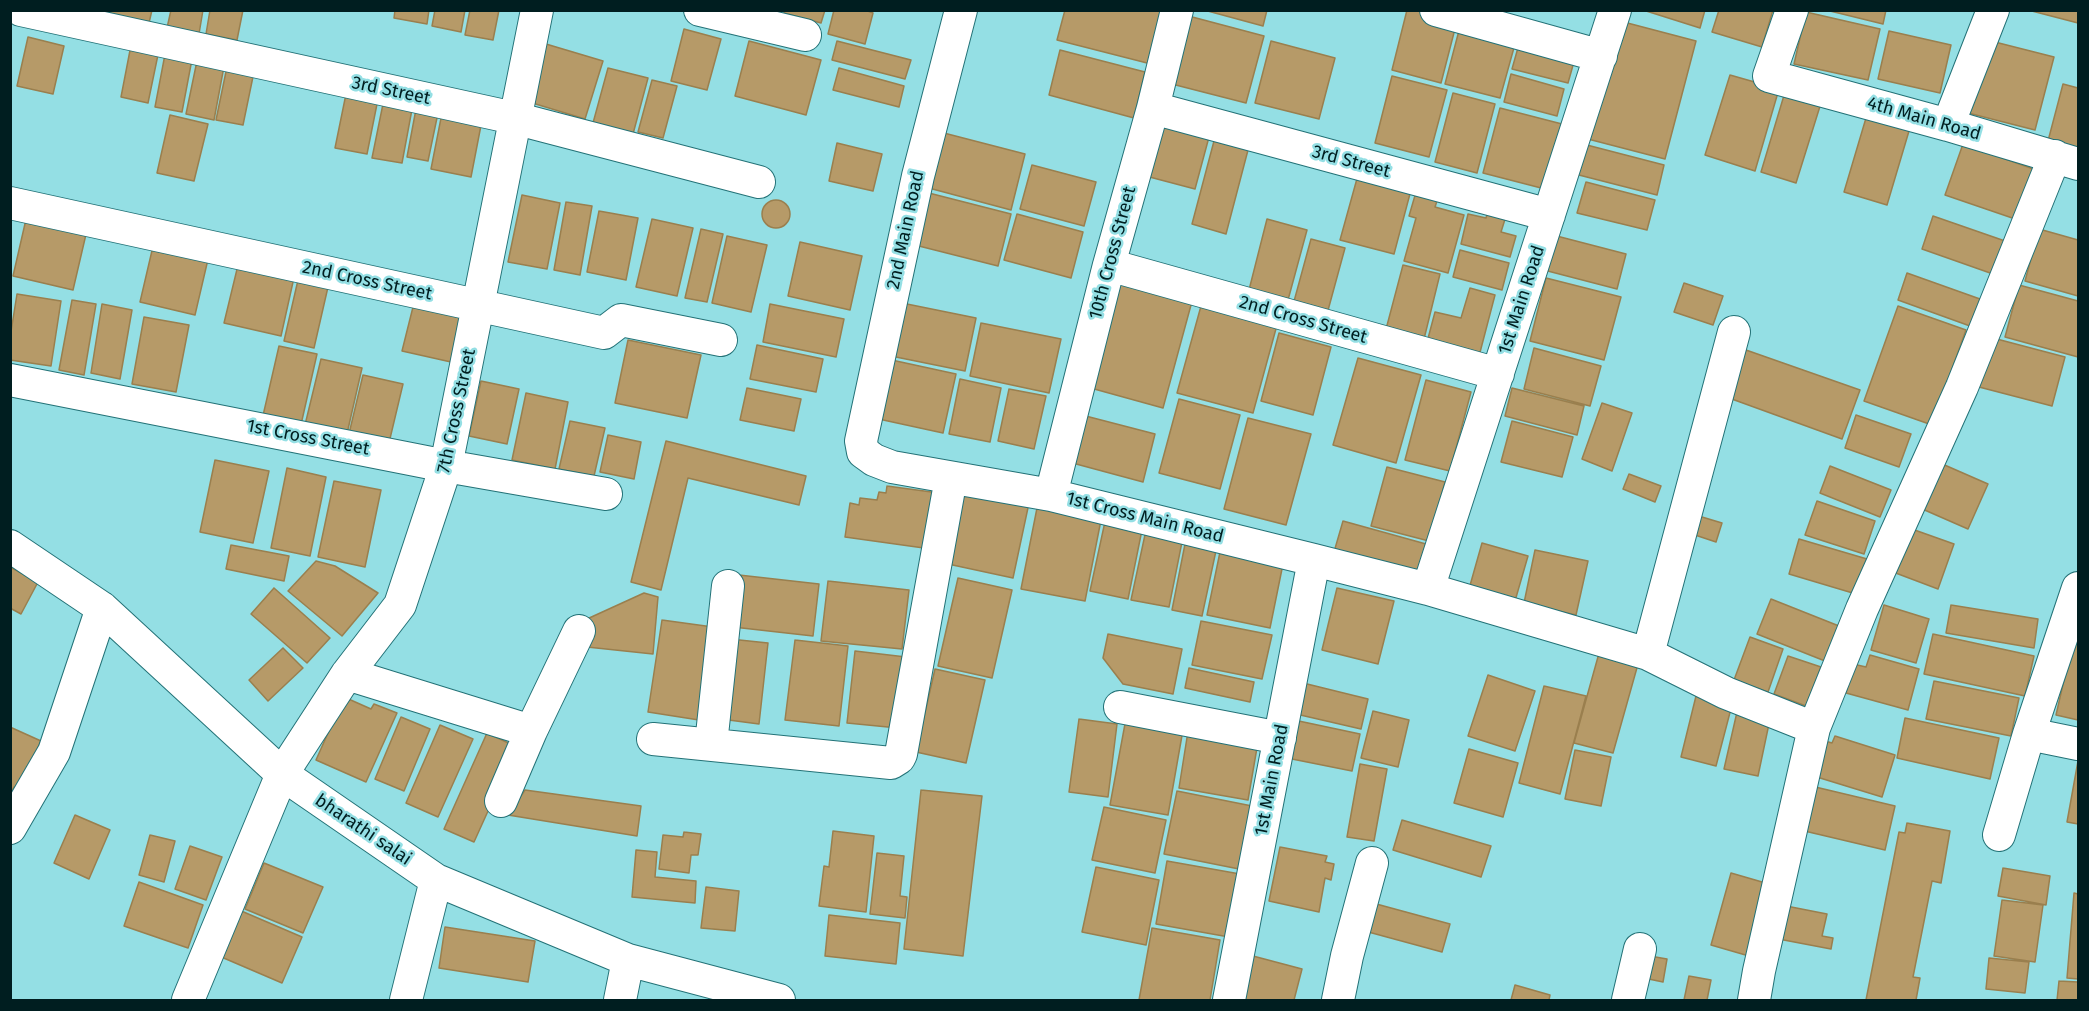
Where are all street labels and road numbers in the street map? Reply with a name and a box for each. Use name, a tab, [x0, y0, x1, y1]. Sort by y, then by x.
street label: 3rd Street	[350, 72, 432, 110]
street label: 4th Main Road	[1865, 92, 1983, 146]
street label: 3rd Street	[1310, 141, 1392, 183]
street label: 2nd Main Road	[883, 169, 929, 291]
street label: 10th Cross Street	[1085, 184, 1141, 322]
street label: 1st Main Road	[1494, 243, 1550, 357]
street label: 2nd Cross Street	[300, 257, 434, 305]
street label: 2nd Cross Street	[1237, 291, 1369, 349]
street label: 7th Cross Street	[433, 347, 481, 475]
street label: 1st Cross Street	[245, 416, 371, 460]
street label: 1st Cross Main Road	[1064, 488, 1226, 548]
street label: 1st Main Road	[1251, 722, 1293, 838]
street label: bharathi salai	[311, 790, 415, 870]

